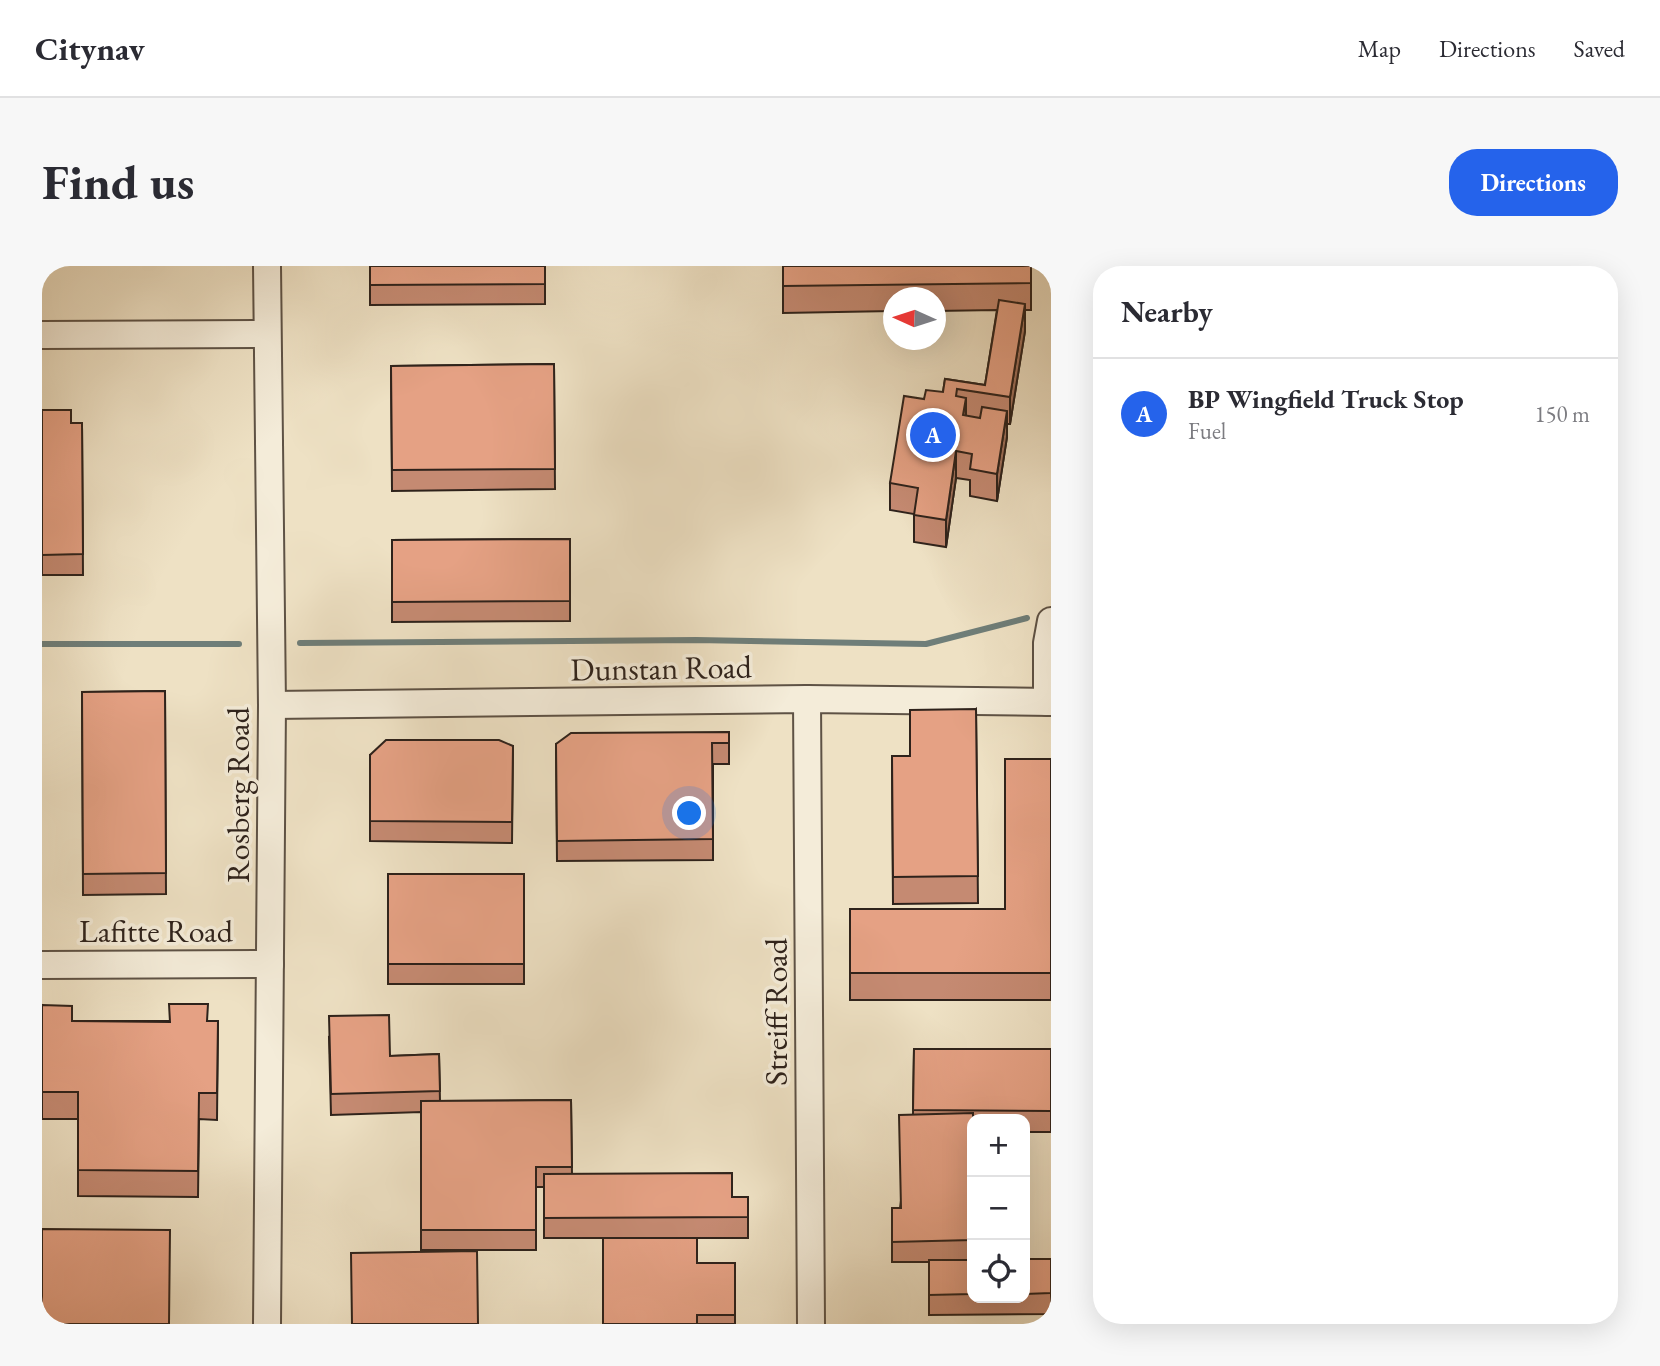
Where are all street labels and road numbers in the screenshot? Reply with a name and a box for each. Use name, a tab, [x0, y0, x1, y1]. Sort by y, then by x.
street label: Dunstan Road	[570, 645, 753, 691]
street label: Rosberg Road	[217, 706, 259, 883]
street label: Lafitte Road	[79, 910, 234, 952]
street label: Streiff Road	[755, 937, 797, 1086]

